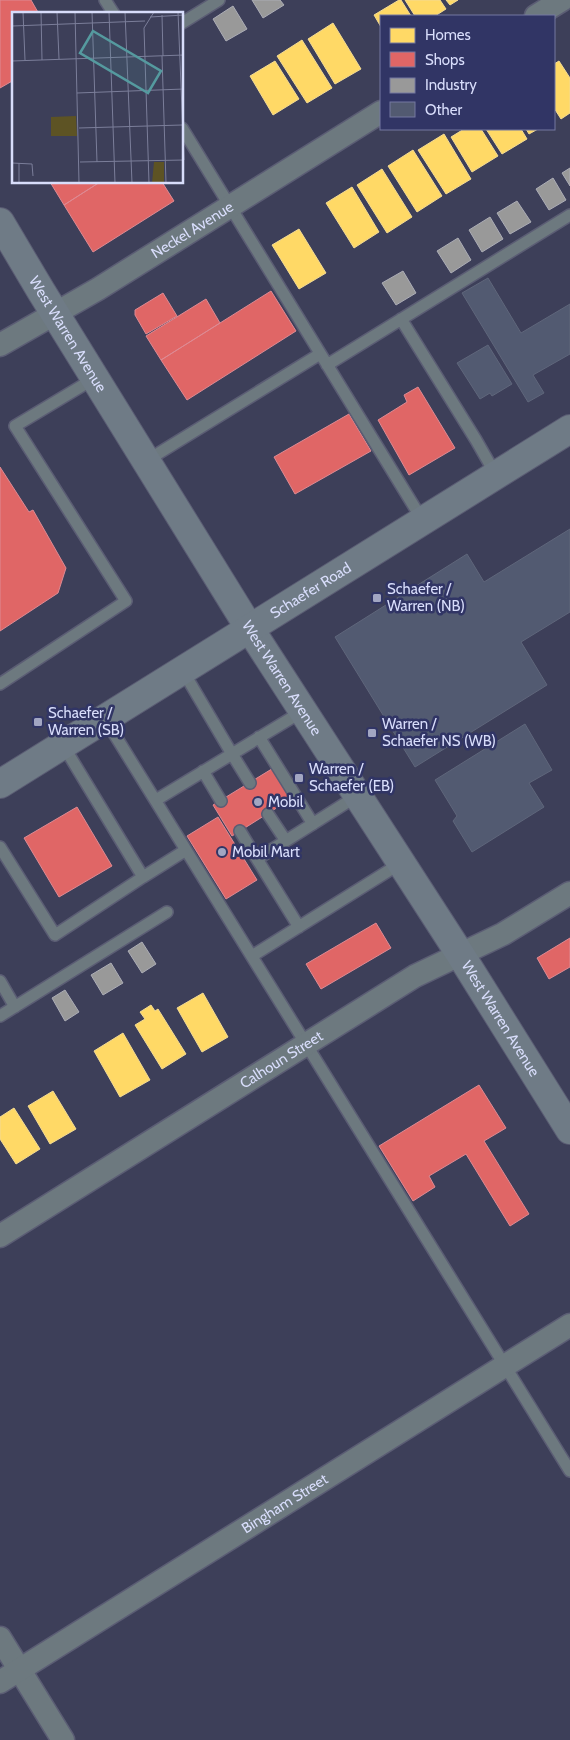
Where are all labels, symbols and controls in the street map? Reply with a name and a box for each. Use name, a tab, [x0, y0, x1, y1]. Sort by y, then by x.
inset map	[12, 12, 184, 184]
legend	[380, 15, 555, 130]
text: Homes	[425, 26, 471, 44]
text: Shops	[425, 51, 465, 69]
text: Industry	[425, 76, 477, 94]
text: Other	[425, 101, 462, 119]
street label: Neckel Avenue	[148, 197, 237, 262]
street label: West Warren Avenue	[25, 273, 111, 396]
street label: Schaefer Road	[267, 559, 354, 622]
place label: Schaefer / Warren (NB)	[387, 580, 465, 615]
marker: Schaefer / Warren (NB)	[371, 592, 383, 604]
street label: West Warren Avenue	[238, 617, 326, 739]
place label: Schaefer / Warren (SB)	[48, 704, 124, 739]
place label: Warren / Schaefer NS (WB)	[382, 715, 496, 750]
marker: Schaefer / Warren (SB)	[32, 716, 44, 728]
marker: Warren / Schaefer NS (WB)	[366, 727, 378, 739]
place label: Warren / Schaefer (EB)	[309, 760, 394, 795]
marker: Warren / Schaefer (EB)	[293, 772, 305, 784]
place label: Mobil	[268, 793, 304, 811]
marker: Mobil	[252, 796, 264, 808]
place label: Mobil Mart	[232, 843, 300, 861]
marker: Mobil Mart	[216, 846, 228, 858]
street label: West Warren Avenue	[458, 958, 544, 1080]
street label: Calhoun Street	[236, 1027, 326, 1092]
street label: Bingham Street	[238, 1470, 331, 1537]

